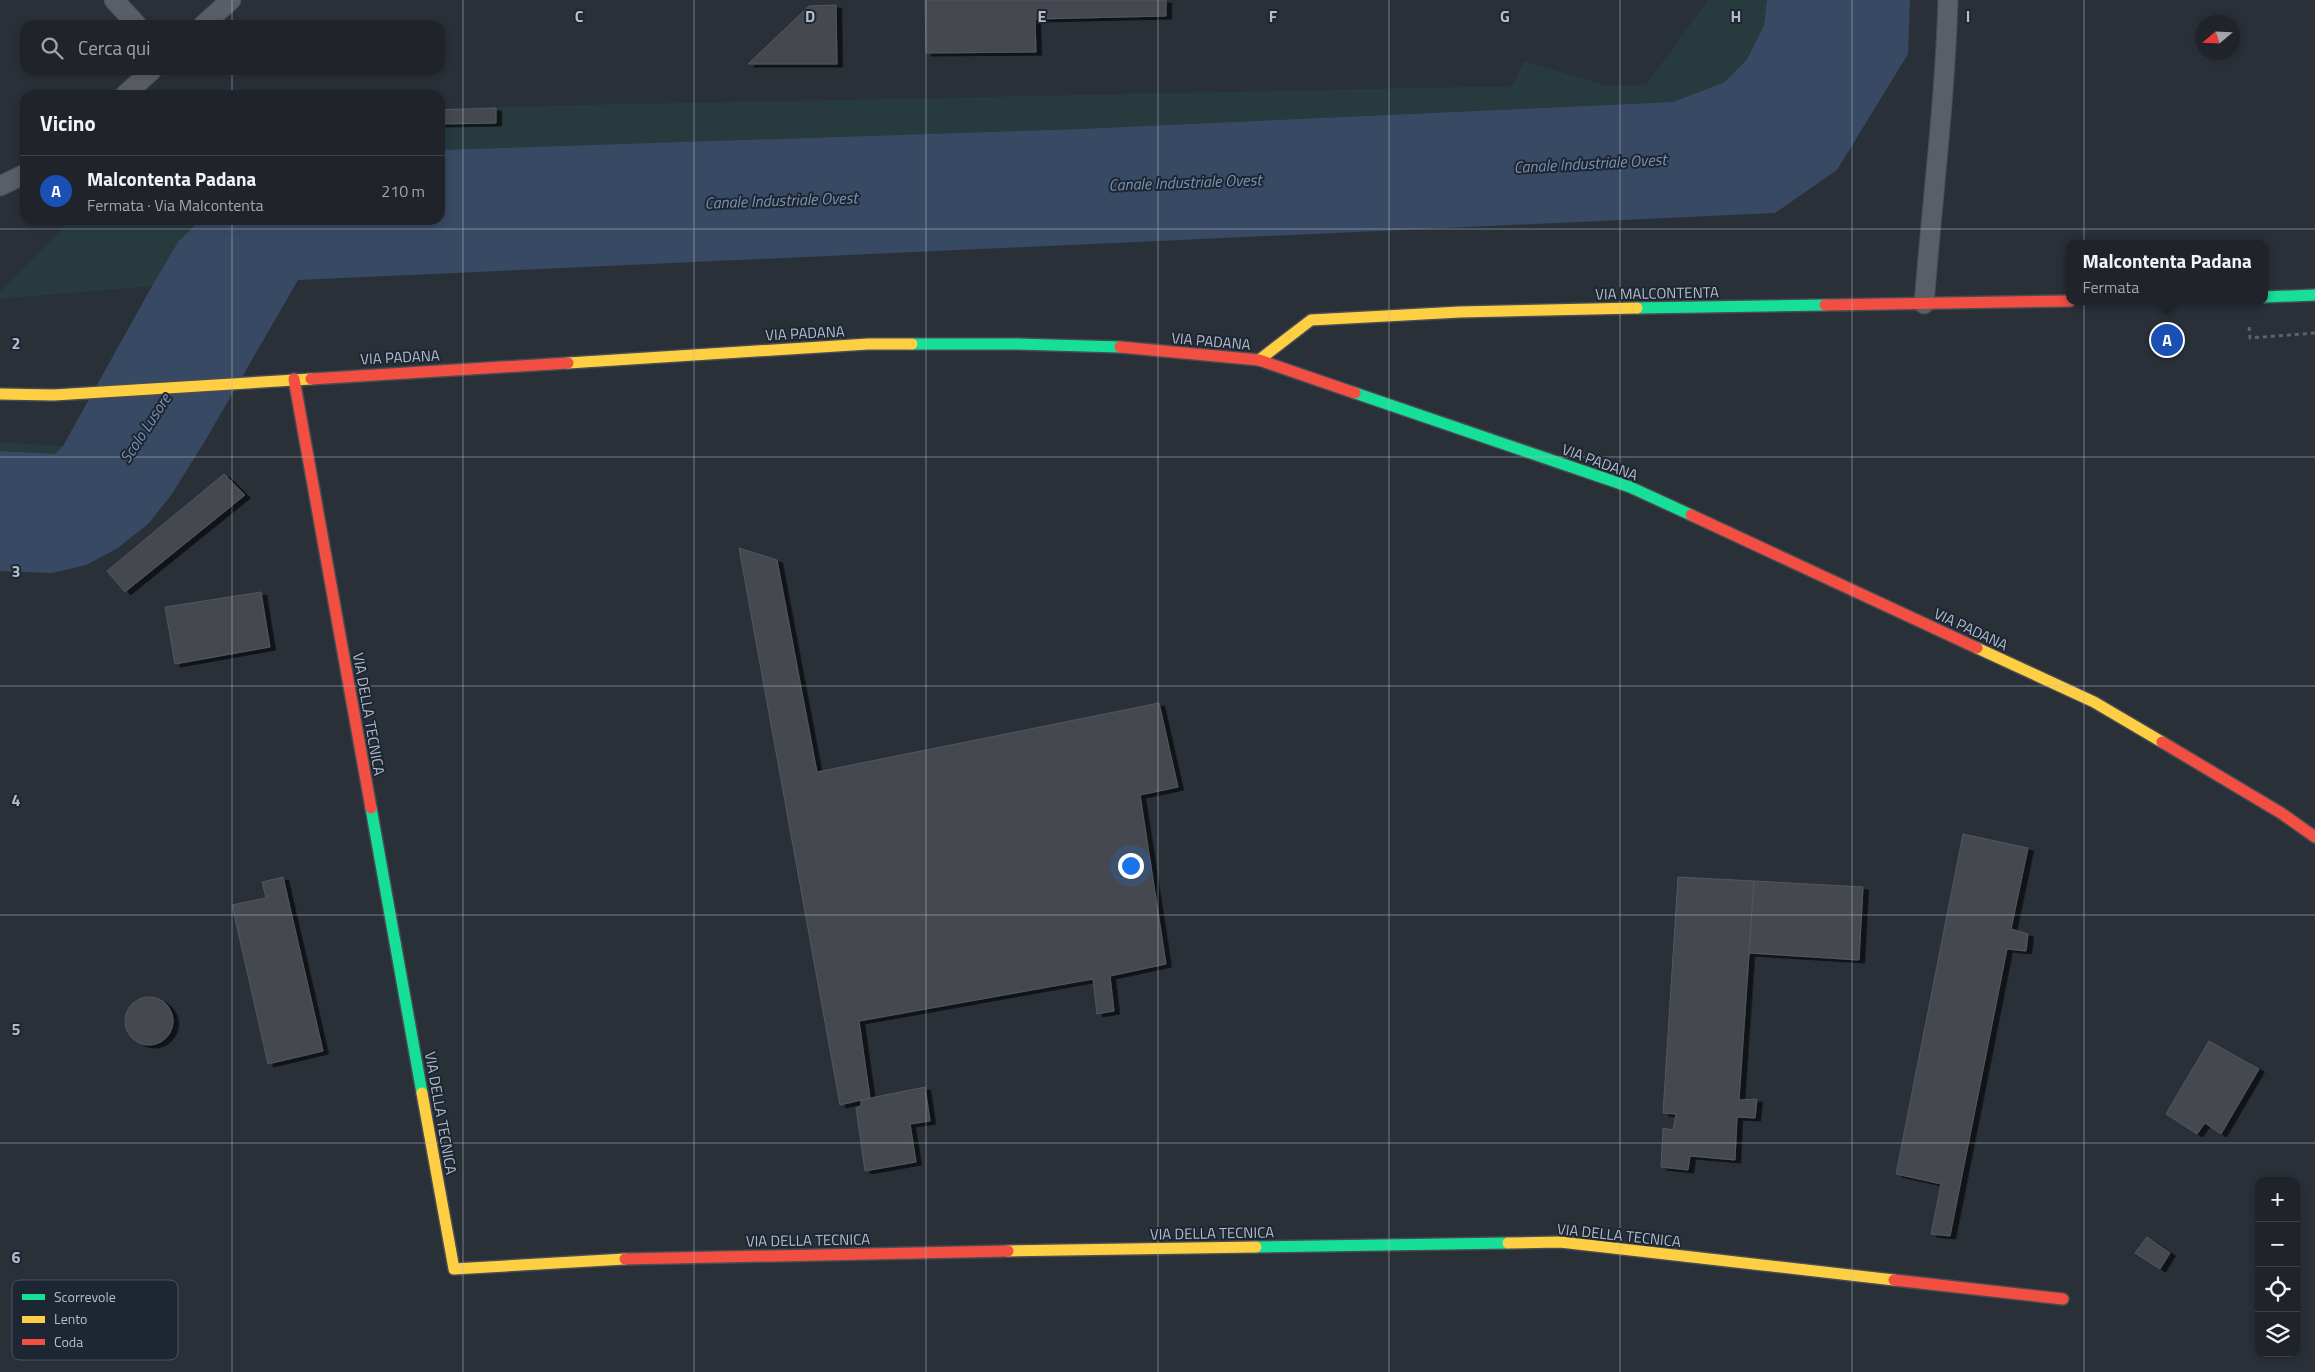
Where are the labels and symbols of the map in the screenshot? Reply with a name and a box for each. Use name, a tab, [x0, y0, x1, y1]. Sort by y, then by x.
text: C	[575, 4, 584, 28]
text: D	[805, 4, 815, 28]
text: E	[1038, 4, 1047, 28]
text: F	[1269, 4, 1278, 28]
text: G	[1500, 4, 1510, 28]
text: H	[1731, 4, 1741, 28]
text: I	[1966, 4, 1970, 28]
north arrow	[2195, 15, 2240, 60]
water label: Canale Industriale Ovest	[1513, 147, 1669, 179]
water label: Canale Industriale Ovest	[1108, 167, 1264, 197]
water label: Canale Industriale Ovest	[704, 185, 860, 215]
street label: VIA MALCONTENTA	[1595, 280, 1719, 306]
street label: VIA PADANA	[765, 319, 845, 347]
pin: A	[2151, 321, 2183, 359]
street label: VIA PADANA	[1170, 326, 1252, 356]
text: 2	[12, 331, 20, 355]
street label: VIA PADANA	[360, 343, 440, 371]
water label: Scolo Lusore	[113, 387, 177, 468]
street label: VIA PADANA	[1559, 438, 1641, 486]
text: 3	[12, 559, 20, 583]
street label: VIA PADANA	[1930, 602, 2012, 656]
street label: VIA DELLA TECNICA	[347, 651, 391, 777]
text: 4	[12, 788, 21, 812]
your location	[1118, 853, 1144, 879]
text: 5	[12, 1017, 21, 1041]
street label: VIA DELLA TECNICA	[419, 1050, 463, 1176]
street label: VIA DELLA TECNICA	[1556, 1217, 1682, 1253]
street label: VIA DELLA TECNICA	[1150, 1220, 1274, 1246]
street label: VIA DELLA TECNICA	[746, 1227, 870, 1253]
text: 6	[12, 1245, 21, 1269]
legend	[12, 1280, 178, 1360]
text: Scorrevole	[54, 1286, 116, 1307]
text: Lento	[54, 1308, 88, 1329]
text: Coda	[54, 1331, 83, 1352]

